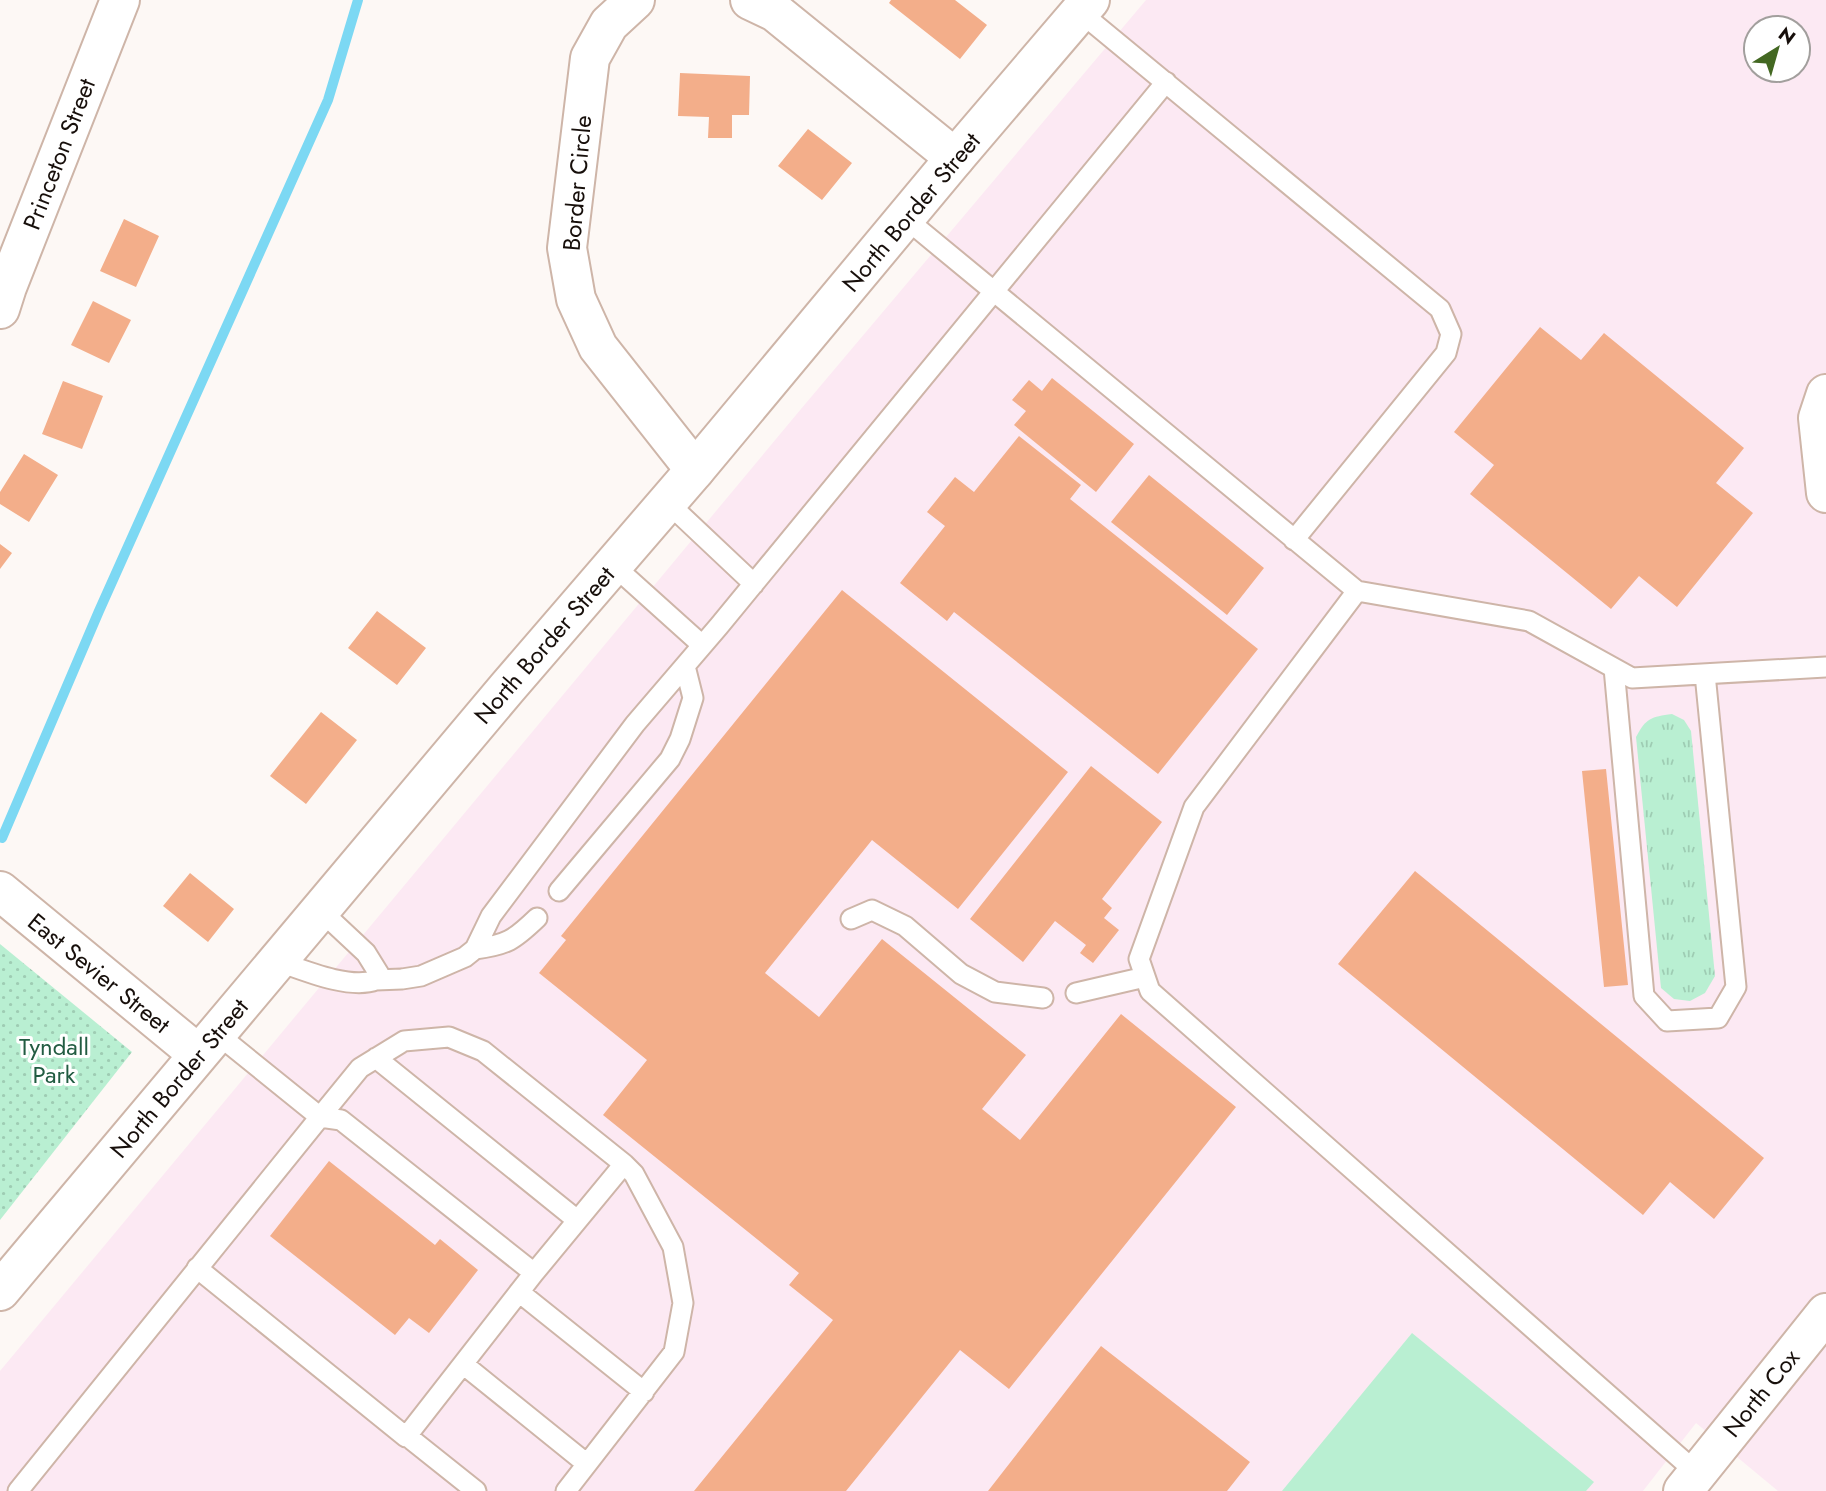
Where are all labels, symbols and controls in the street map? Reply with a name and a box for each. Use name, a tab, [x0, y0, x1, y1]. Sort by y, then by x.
north arrow	[1742, 14, 1812, 84]
text: N	[1773, 20, 1801, 51]
street label: Princeton Street	[14, 73, 104, 235]
street label: Border Circle	[554, 114, 600, 252]
street label: North Border Street	[834, 124, 989, 299]
street label: North Border Street	[466, 558, 623, 732]
street label: East Sevier Street	[20, 905, 178, 1042]
street label: North Border Street	[102, 990, 257, 1165]
park label: Tyndall Park	[19, 1029, 89, 1092]
street label: North Cox	[1714, 1341, 1808, 1445]

